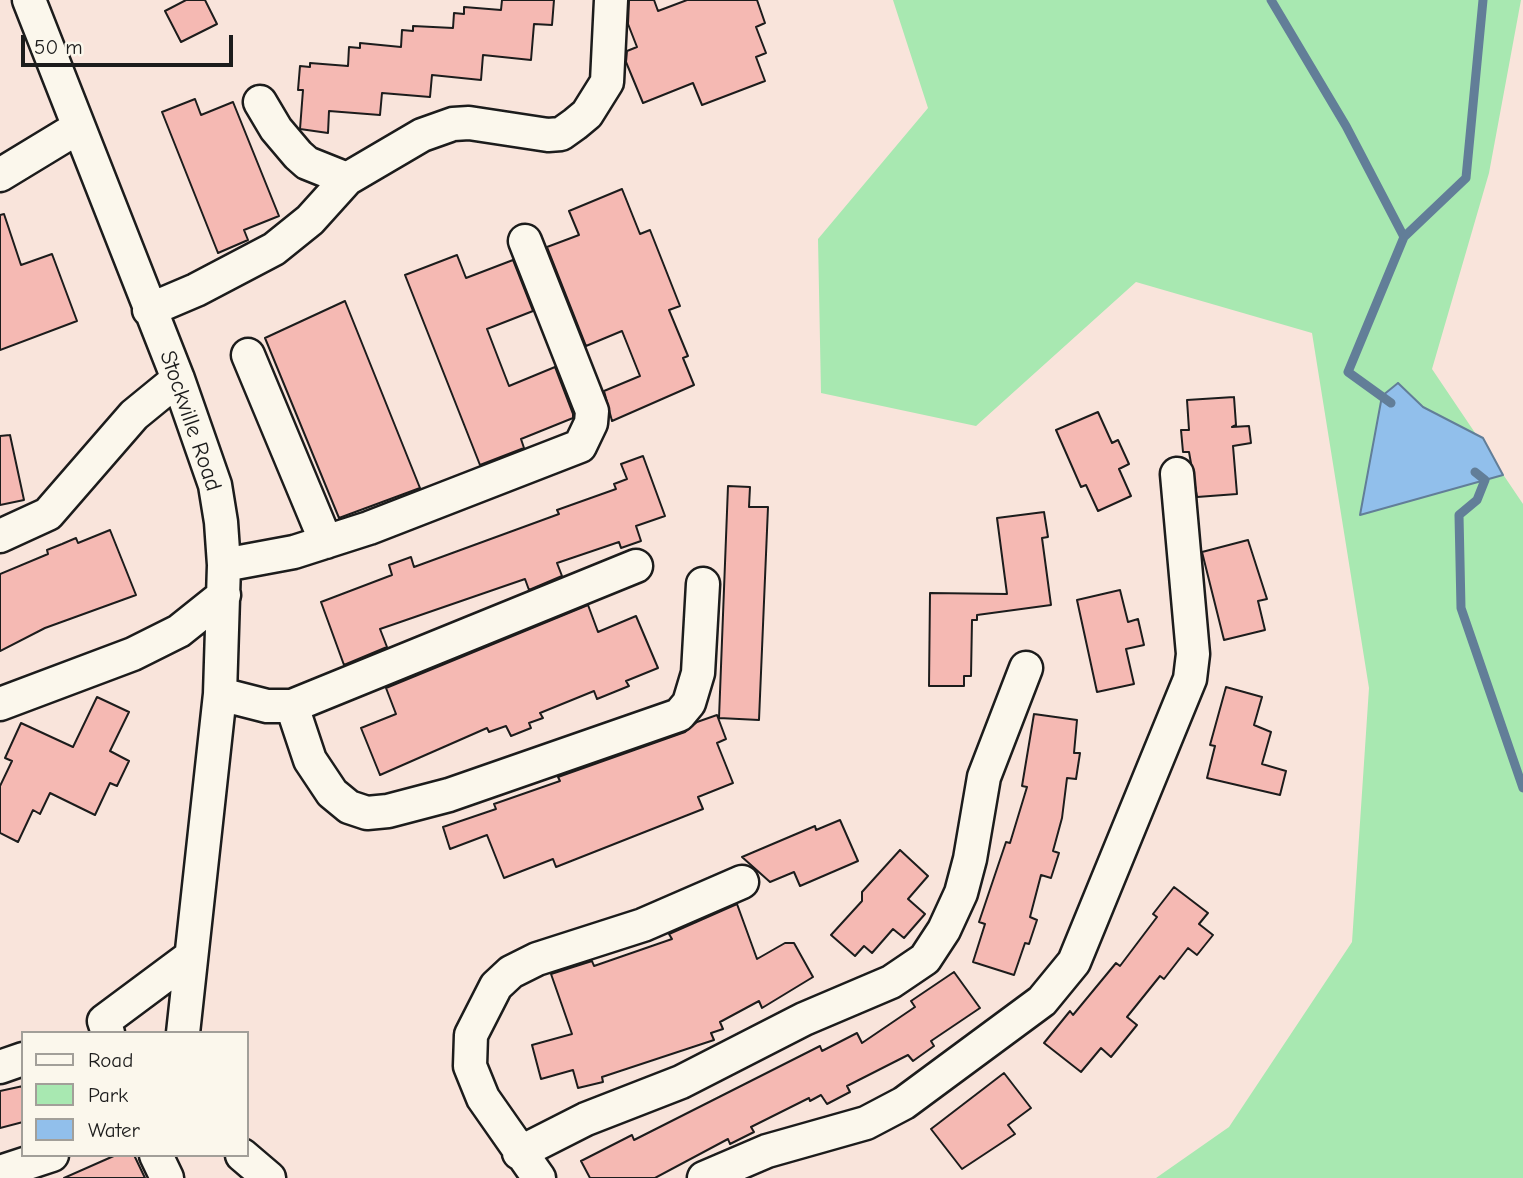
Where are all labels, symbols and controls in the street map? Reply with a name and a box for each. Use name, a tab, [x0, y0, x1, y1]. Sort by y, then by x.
scale bar	[24, 21, 236, 65]
text: 50 m	[34, 35, 83, 59]
street label: Stockville Road	[153, 347, 227, 495]
legend	[21, 1031, 248, 1157]
text: Road	[88, 1048, 133, 1072]
text: Park	[88, 1083, 128, 1107]
text: Water	[88, 1118, 140, 1142]

